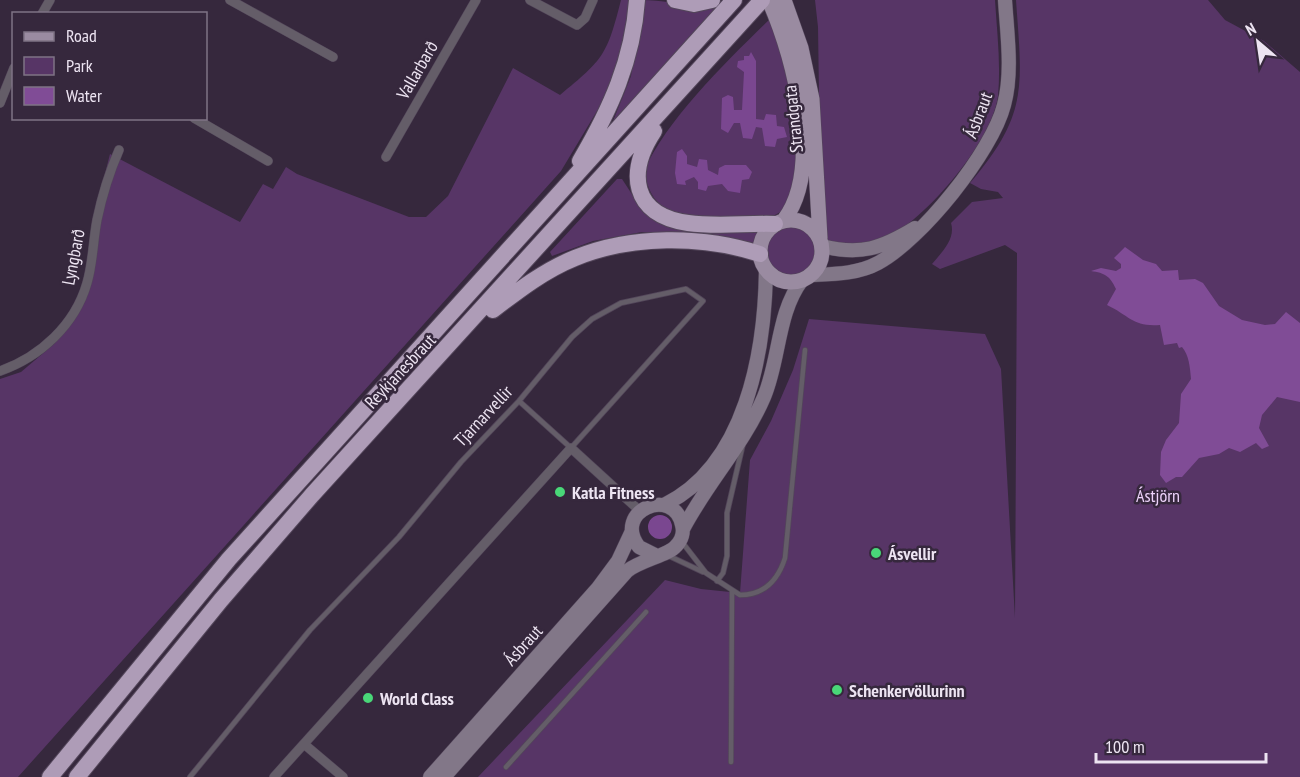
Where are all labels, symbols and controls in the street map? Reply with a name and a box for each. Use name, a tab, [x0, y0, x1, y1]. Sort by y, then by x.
legend	[12, 12, 207, 120]
north arrow	[1228, 12, 1288, 72]
text: N	[1242, 18, 1259, 40]
text: Road	[66, 24, 97, 47]
street label: Vallarbarð	[391, 37, 443, 104]
text: Park	[66, 54, 93, 77]
text: Water	[66, 84, 102, 107]
street label: Strandgata	[778, 84, 808, 154]
street label: Ásbraut	[959, 89, 997, 141]
street label: Lyngbarð	[56, 227, 90, 287]
street label: Reykjanesbraut	[360, 329, 441, 413]
street label: Tjarnarvellir	[449, 380, 517, 452]
place label: Katla Fitness	[572, 481, 654, 504]
park label: Ástjörn	[1136, 484, 1180, 507]
marker: Katla Fitness	[553, 485, 567, 499]
place label: Ásvellir	[887, 542, 937, 565]
marker: Ásvellir	[869, 546, 883, 560]
street label: Ásbraut	[499, 620, 547, 670]
place label: Schenkervöllurinn	[849, 679, 965, 702]
marker: Schenkervöllurinn	[830, 683, 844, 697]
place label: World Class	[379, 687, 454, 710]
marker: World Class	[361, 691, 375, 705]
scale bar	[1096, 726, 1266, 764]
text: 100 m	[1105, 735, 1145, 758]

